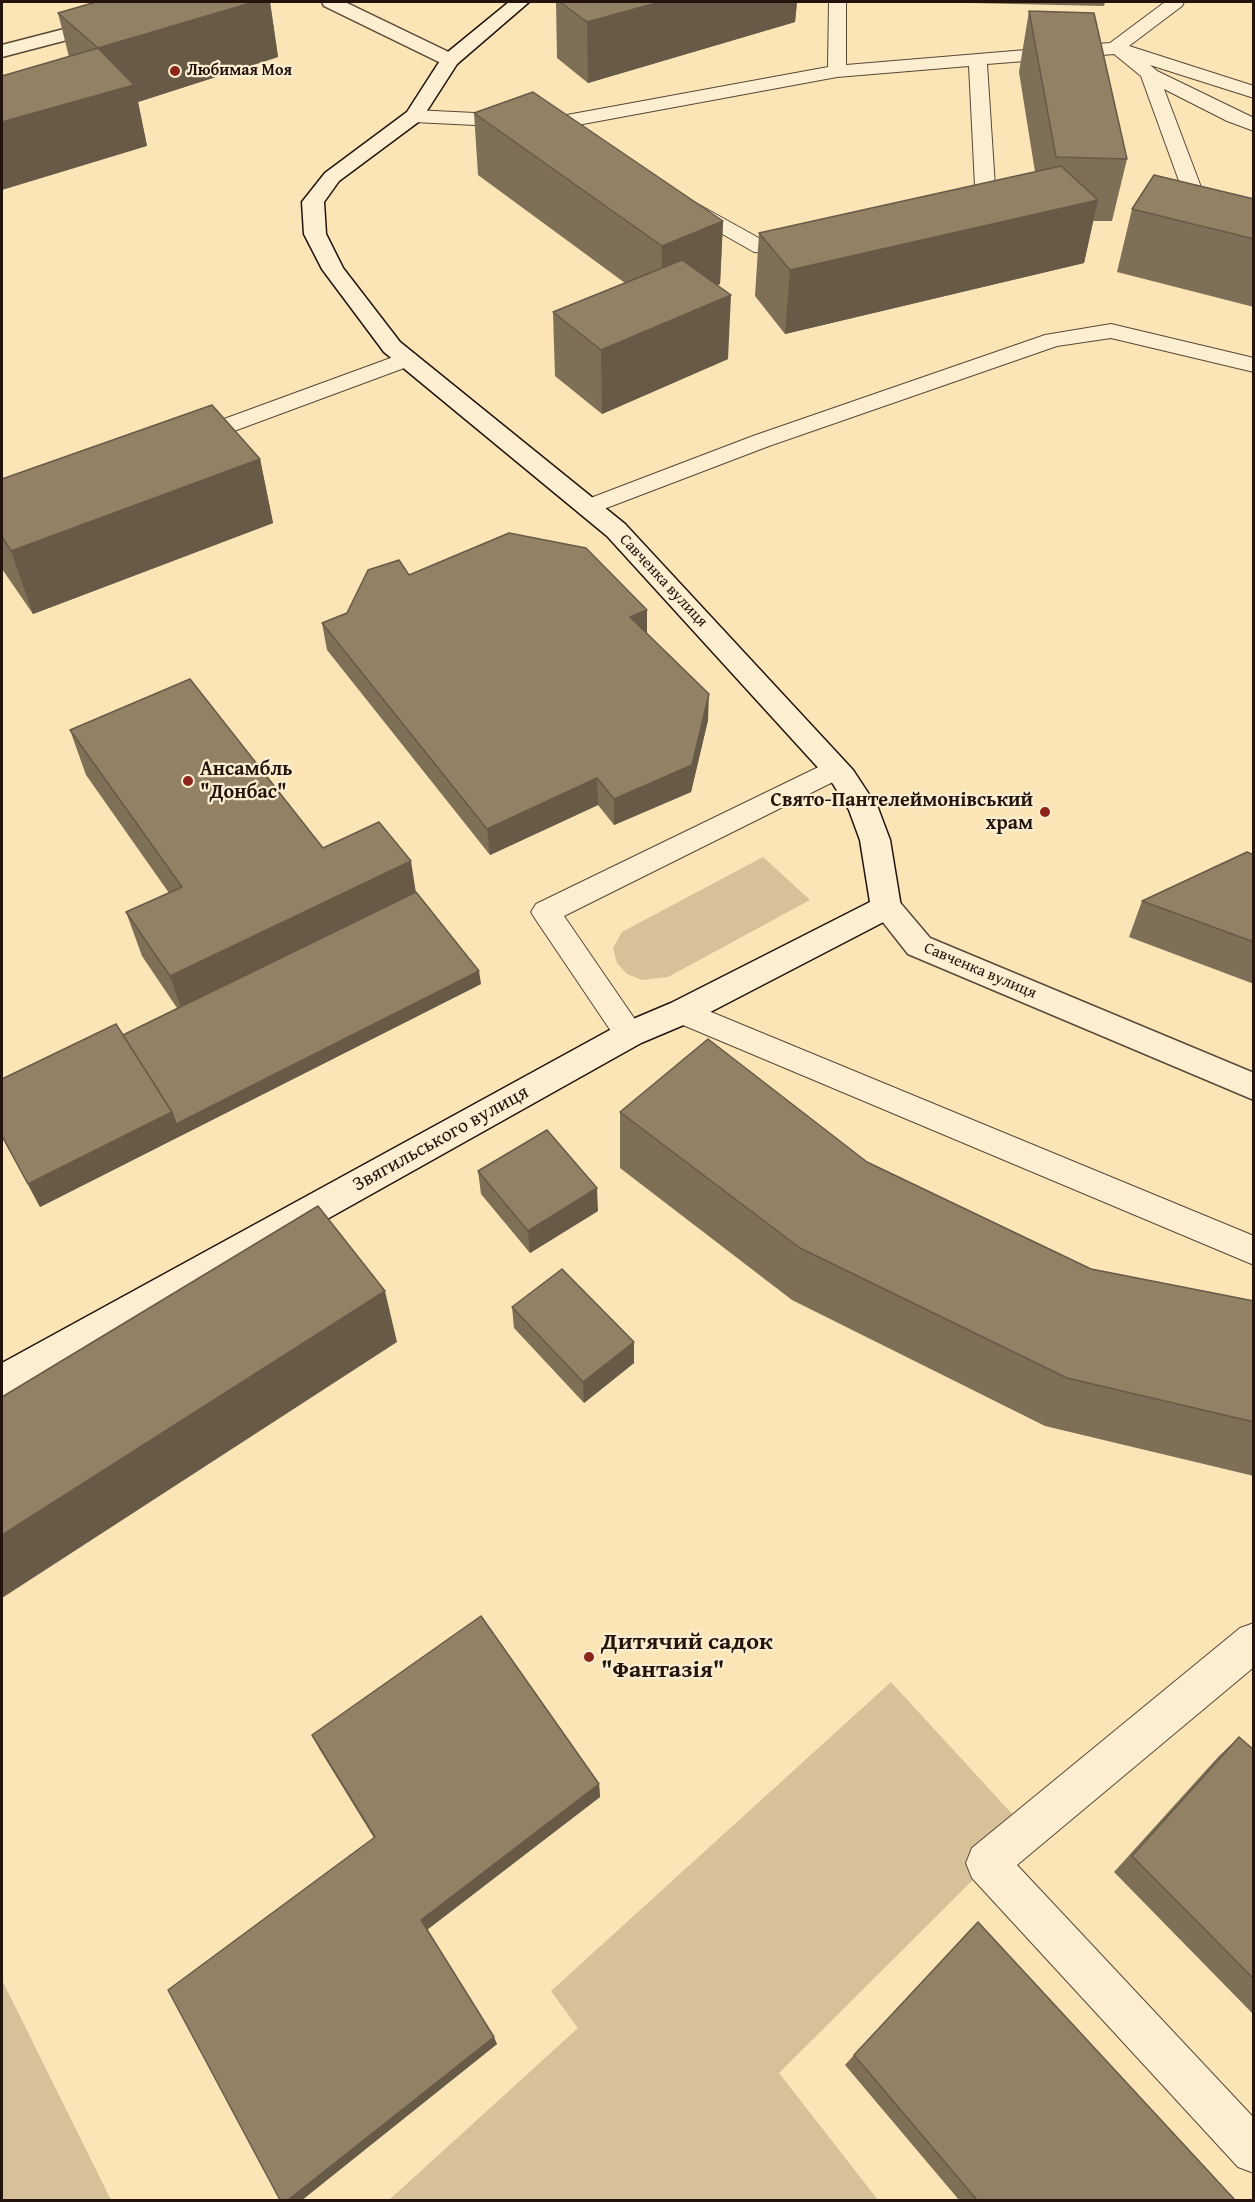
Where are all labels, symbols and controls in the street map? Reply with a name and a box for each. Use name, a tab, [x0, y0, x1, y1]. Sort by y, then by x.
place label: Любимая Моя	[187, 61, 292, 81]
marker: Любимая Моя	[168, 64, 182, 78]
street label: Савченка вулиця	[615, 530, 711, 632]
place label: Ансамбль "Донбас"	[200, 758, 292, 805]
marker: Ансамбль "Донбас"	[181, 774, 195, 788]
place label: Свято-Пантелеймонівський храм	[771, 789, 1033, 836]
marker: Свято-Пантелеймонівський храм	[1038, 805, 1052, 819]
street label: Савченка вулиця	[921, 939, 1039, 1003]
street label: Звягильського вулиця	[349, 1081, 533, 1197]
place label: Дитячий садок "Фантазія"	[601, 1629, 773, 1685]
marker: Дитячий садок "Фантазія"	[582, 1650, 596, 1664]

